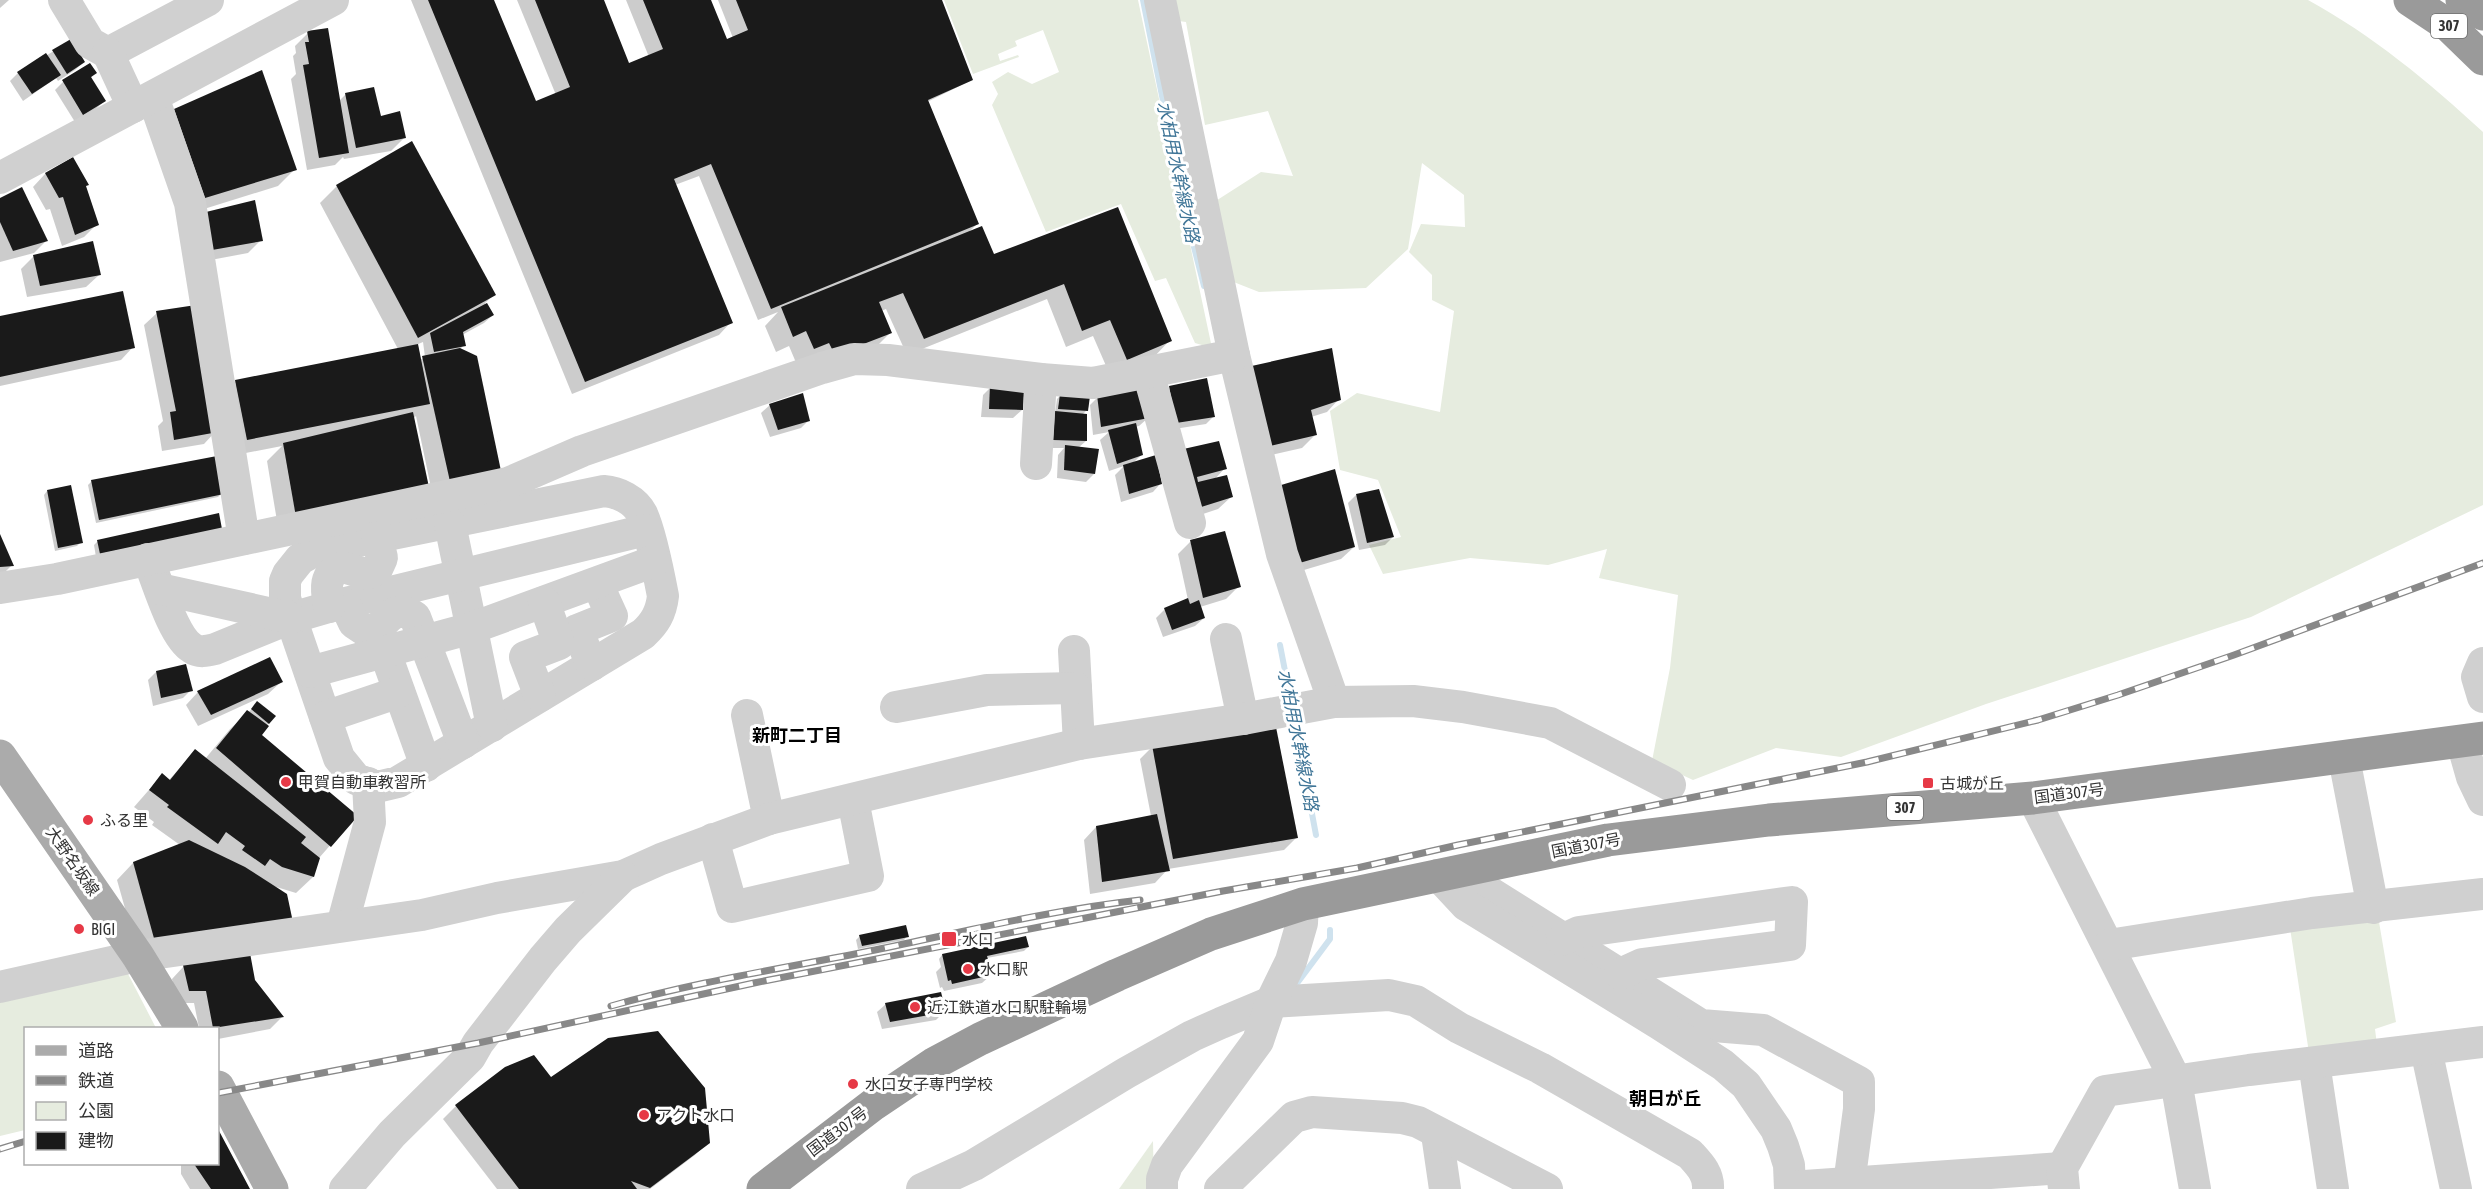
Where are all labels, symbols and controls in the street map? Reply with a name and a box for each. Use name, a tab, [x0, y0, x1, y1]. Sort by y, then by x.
road number: 307	[2431, 14, 2467, 38]
water label: 水柏用水幹線水路	[1153, 99, 1204, 246]
water label: 水柏用水幹線水路	[1274, 667, 1323, 815]
district label: 新町二丁目	[752, 725, 842, 746]
place label: 甲賀自動車教習所	[298, 773, 426, 791]
place label: 古城が丘	[1940, 774, 2004, 792]
marker: 甲賀自動車教習所	[279, 775, 293, 789]
marker: 古城が丘	[1921, 776, 1935, 790]
street label: 国道307号	[2033, 780, 2105, 806]
road number: 307	[1887, 796, 1923, 820]
place label: ふる里	[100, 811, 148, 829]
marker: ふる里	[81, 813, 95, 827]
street label: 大野名坂線	[43, 823, 103, 899]
street label: 国道307号	[1550, 829, 1622, 861]
place label: BIGI	[91, 920, 115, 938]
marker: BIGI	[72, 922, 86, 936]
marker: 水口	[940, 930, 958, 948]
place label: 水口	[962, 930, 994, 948]
place label: 水口駅	[980, 960, 1028, 978]
marker: 水口駅	[961, 962, 975, 976]
place label: 近江鉄道水口駅駐輪場	[927, 998, 1087, 1016]
marker: 近江鉄道水口駅駐輪場	[908, 1000, 922, 1014]
legend	[24, 1027, 219, 1165]
text: 道路	[78, 1040, 114, 1061]
text: 鉄道	[78, 1070, 114, 1091]
place label: 水口女子専門学校	[865, 1075, 993, 1093]
marker: 水口女子専門学校	[846, 1077, 860, 1091]
district label: 朝日が丘	[1629, 1088, 1701, 1109]
text: 公園	[78, 1100, 114, 1121]
street label: 国道307号	[803, 1103, 871, 1159]
place label: アクト水口	[656, 1106, 735, 1124]
marker: アクト水口	[637, 1108, 651, 1122]
text: 建物	[78, 1130, 114, 1151]

